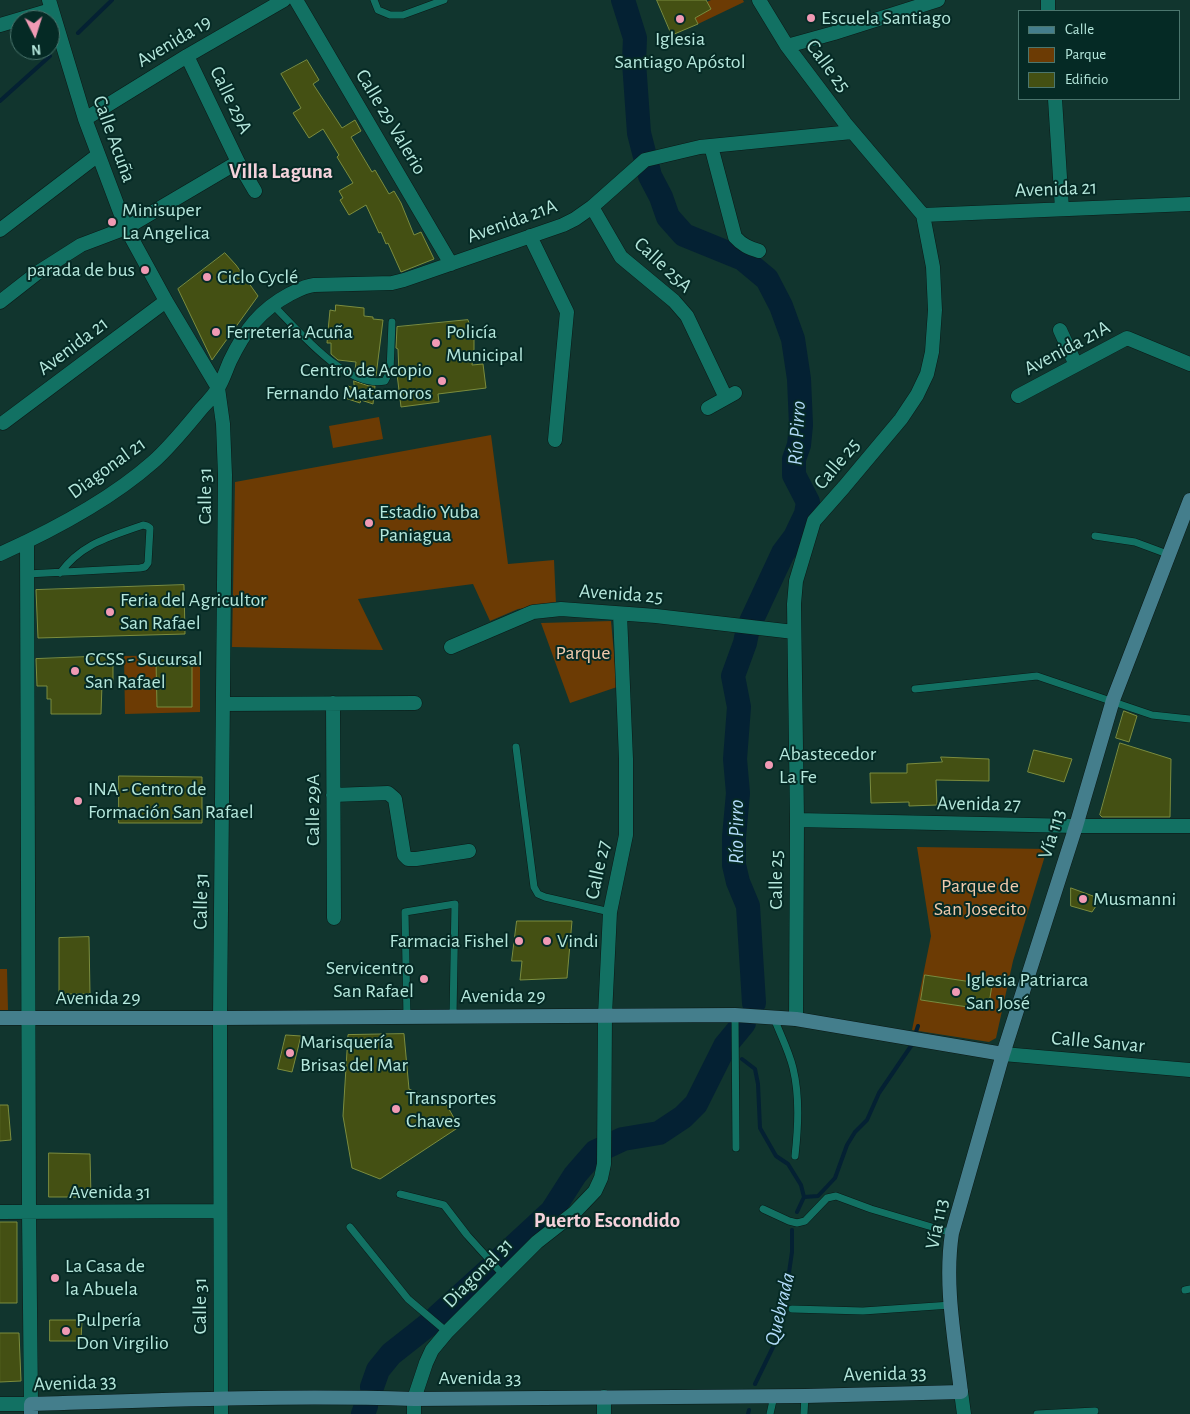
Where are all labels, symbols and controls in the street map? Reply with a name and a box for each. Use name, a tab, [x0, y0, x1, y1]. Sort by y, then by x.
place label: Escuela Santiago	[821, 6, 951, 30]
street label: Avenida 19	[132, 9, 216, 73]
north arrow	[10, 10, 60, 60]
legend	[1018, 10, 1180, 100]
marker: Escuela Santiago	[805, 12, 817, 24]
marker: Iglesia Santiago Apóstol	[674, 13, 686, 25]
text: Calle	[1065, 22, 1094, 37]
place label: Iglesia Santiago Apóstol	[614, 27, 746, 74]
street label: Calle 25	[801, 35, 855, 97]
text: N	[31, 42, 42, 56]
text: Parque	[1065, 47, 1106, 62]
street label: Calle 29A	[204, 62, 258, 138]
street label: Calle 29 Valerio	[350, 65, 432, 179]
text: Edificio	[1065, 72, 1108, 87]
street label: Calle Acuña	[87, 92, 141, 186]
district label: Villa Laguna	[229, 159, 333, 185]
street label: Avenida 21	[1014, 176, 1098, 202]
street label: Avenida 21A	[464, 194, 560, 248]
place label: Minisuper La Angelica	[122, 198, 210, 245]
marker: Minisuper La Angelica	[106, 216, 118, 228]
street label: Calle 25A	[629, 232, 697, 298]
place label: parada de bus	[27, 258, 135, 282]
marker: parada de bus	[139, 264, 151, 276]
place label: Ciclo Cyclé	[217, 265, 298, 289]
marker: Ciclo Cyclé	[201, 271, 213, 283]
street label: Avenida 21	[33, 312, 113, 380]
street label: Avenida 21A	[1020, 315, 1114, 381]
place label: Ferretería Acuña	[226, 320, 353, 344]
place label: Policía Municipal	[446, 320, 523, 367]
marker: Ferretería Acuña	[210, 326, 222, 338]
marker: Policía Municipal	[430, 337, 442, 349]
place label: Centro de Acopio Fernando Matamoros	[266, 358, 432, 405]
marker: Centro de Acopio Fernando Matamoros	[436, 375, 448, 387]
water label: Río Pirro	[783, 400, 811, 466]
street label: Diagonal 21	[63, 432, 151, 504]
street label: Calle 25	[809, 433, 865, 495]
street label: Calle 31	[193, 467, 217, 525]
place label: Estadio Yuba Paniagua	[379, 500, 479, 547]
marker: Estadio Yuba Paniagua	[363, 517, 375, 529]
street label: Avenida 25	[578, 579, 664, 609]
place label: Feria del Agricultor San Rafael	[120, 588, 266, 635]
marker: Feria del Agricultor San Rafael	[104, 606, 116, 618]
park label: Parque	[556, 641, 610, 665]
place label: CCSS - Sucursal San Rafael	[85, 647, 203, 694]
marker: CCSS - Sucursal San Rafael	[69, 665, 81, 677]
place label: Abastecedor La Fe	[779, 742, 876, 789]
marker: Abastecedor La Fe	[763, 759, 775, 771]
street label: Calle 29A	[301, 774, 325, 846]
place label: INA - Centro de Formación San Rafael	[88, 777, 254, 824]
street label: Avenida 27	[937, 791, 1021, 817]
marker: INA - Centro de Formación San Rafael	[72, 795, 84, 807]
water label: Río Pirro	[724, 800, 750, 864]
street label: Vía 113	[1033, 806, 1071, 862]
street label: Calle 27	[580, 838, 616, 902]
street label: Calle 25	[764, 850, 788, 910]
street label: Calle 31	[189, 872, 213, 930]
park label: Parque de San Josecito	[934, 874, 1026, 921]
place label: Musmanni	[1093, 887, 1176, 911]
marker: Musmanni	[1077, 893, 1089, 905]
place label: Farmacia Fishel	[390, 929, 509, 953]
place label: Vindi	[557, 929, 599, 953]
marker: Farmacia Fishel	[513, 935, 525, 947]
marker: Vindi	[541, 935, 553, 947]
place label: Servicentro San Rafael	[326, 956, 414, 1003]
place label: Iglesia Patriarca San José	[966, 968, 1089, 1015]
marker: Servicentro San Rafael	[418, 973, 430, 985]
street label: Avenida 29	[460, 984, 546, 1008]
street label: Avenida 29	[55, 986, 141, 1010]
marker: Iglesia Patriarca San José	[950, 986, 962, 998]
street label: Calle Sanvar	[1050, 1026, 1146, 1058]
place label: Marisquería Brisas del Mar	[300, 1030, 408, 1077]
marker: Marisquería Brisas del Mar	[284, 1047, 296, 1059]
place label: Transportes Chaves	[406, 1086, 497, 1133]
marker: Transportes Chaves	[390, 1103, 402, 1115]
street label: Avenida 31	[69, 1180, 151, 1204]
street label: Vía 113	[920, 1197, 954, 1251]
district label: Puerto Escondido	[534, 1208, 680, 1234]
street label: Diagonal 31	[438, 1233, 518, 1313]
place label: La Casa de la Abuela	[65, 1254, 145, 1301]
water label: Quebrada	[759, 1270, 801, 1348]
marker: La Casa de la Abuela	[49, 1272, 61, 1284]
street label: Calle 31	[188, 1277, 212, 1335]
place label: Pulpería Don Virgilio	[76, 1308, 169, 1355]
marker: Pulpería Don Virgilio	[60, 1325, 72, 1337]
street label: Avenida 33	[843, 1361, 927, 1387]
street label: Avenida 33	[438, 1366, 522, 1390]
street label: Avenida 33	[33, 1370, 117, 1396]

